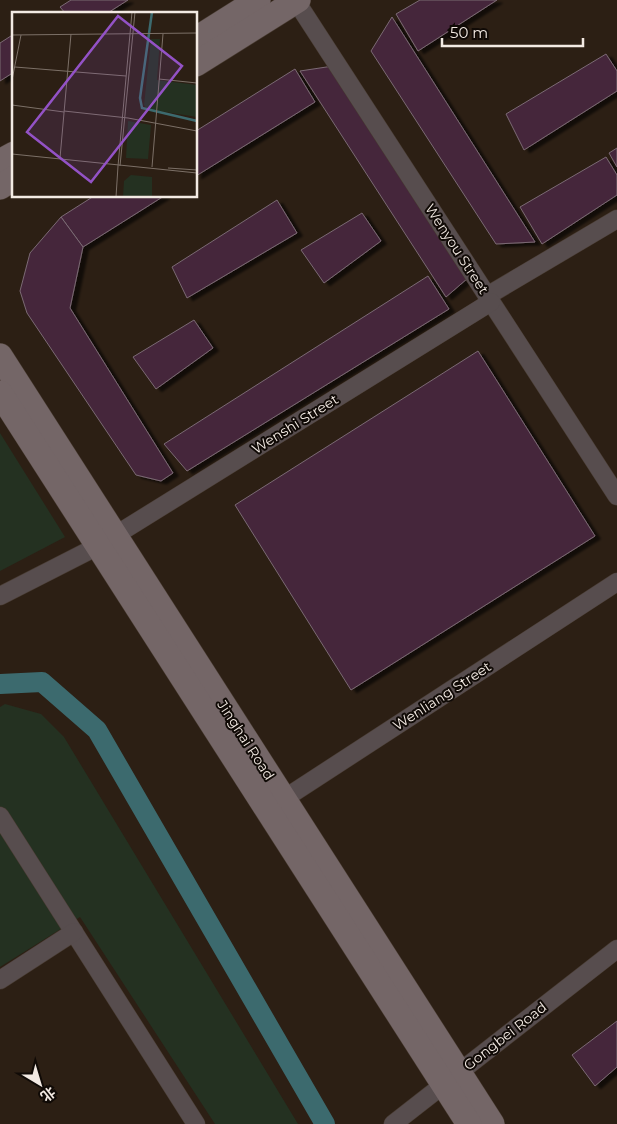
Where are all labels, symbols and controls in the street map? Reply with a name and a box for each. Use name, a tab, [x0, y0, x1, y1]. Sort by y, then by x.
inset map	[12, 12, 198, 198]
scale bar	[442, 15, 583, 47]
text: 50 m	[450, 23, 488, 42]
street label: Wenyou Street	[421, 200, 493, 298]
street label: Wenshi Street	[248, 390, 342, 458]
street label: Wenliang Street	[389, 657, 495, 734]
street label: Jinghai Road	[213, 696, 278, 783]
street label: Gongbei Road	[460, 998, 550, 1074]
north arrow	[15, 1059, 65, 1109]
text: 北	[37, 1083, 59, 1106]

